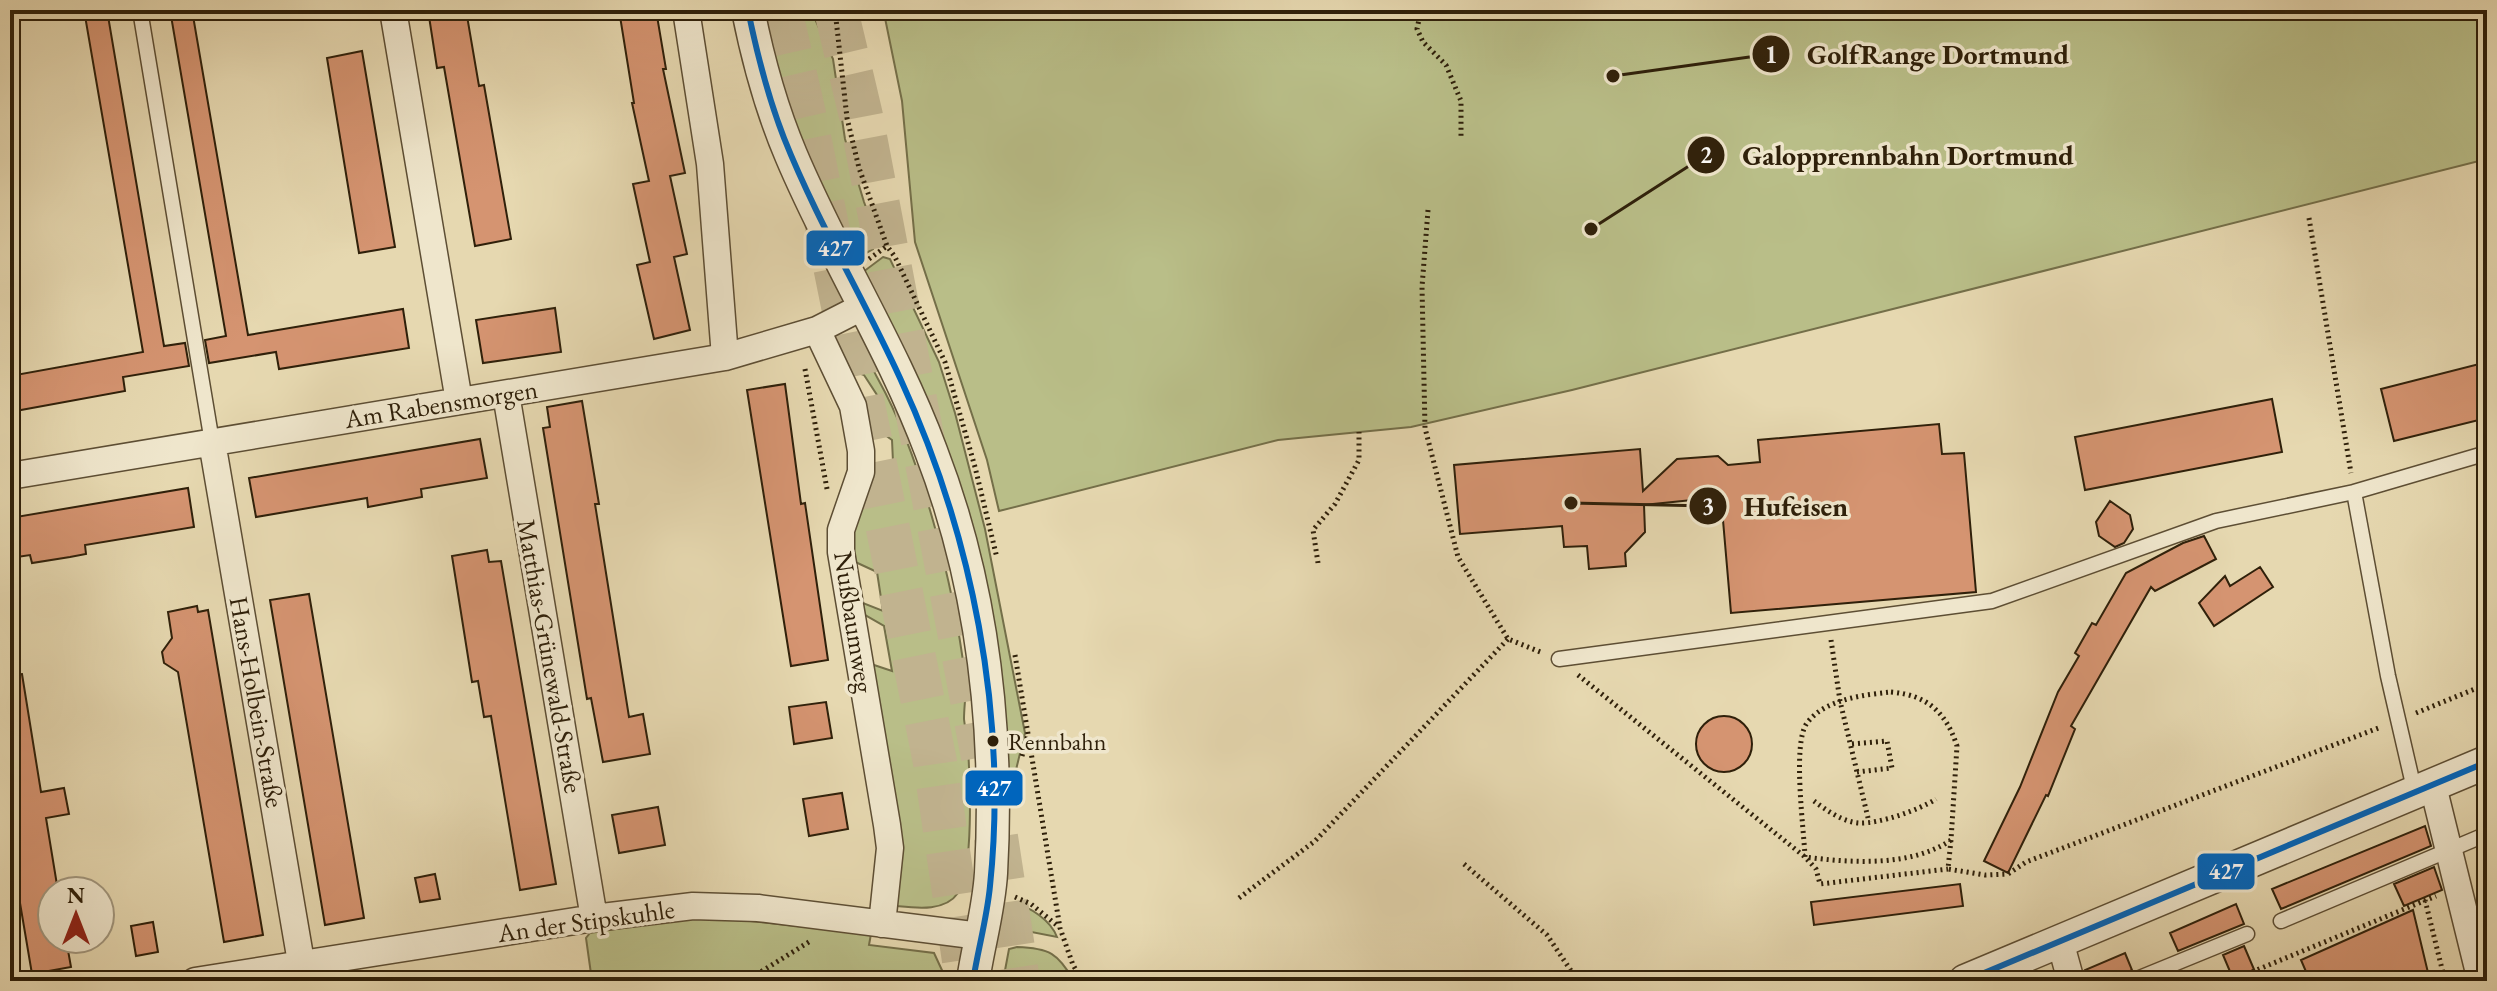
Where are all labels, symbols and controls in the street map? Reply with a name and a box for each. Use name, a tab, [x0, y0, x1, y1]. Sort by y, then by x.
callout: GolfRange Dortmund	[1751, 28, 2085, 80]
text: GolfRange Dortmund	[1807, 36, 2069, 72]
text: 1	[1765, 39, 1777, 70]
callout: Galopprennbahn Dortmund	[1686, 129, 2090, 181]
text: Galopprennbahn Dortmund	[1742, 137, 2074, 173]
text: 2	[1700, 139, 1713, 170]
line badge: 427	[805, 229, 866, 267]
text: 427	[818, 234, 853, 263]
street label: Am Rabensmorgen	[341, 372, 540, 436]
callout: Hufeisen	[1688, 480, 1864, 532]
text: Hufeisen	[1744, 488, 1848, 524]
text: 3	[1702, 490, 1714, 521]
street label: Matthias-Grünewald-Straße	[509, 516, 591, 796]
street label: Nußbaumweg	[826, 549, 882, 696]
street label: Hans-Holbein-Straße	[222, 594, 292, 810]
place label: Rennbahn	[1008, 726, 1107, 757]
marker: Rennbahn	[985, 733, 1001, 749]
line badge: 427	[964, 769, 1024, 807]
text: 427	[977, 774, 1012, 803]
line badge: 427	[2196, 852, 2256, 891]
text: 427	[2209, 857, 2244, 886]
north arrow	[36, 875, 116, 955]
text: N	[67, 881, 85, 910]
street label: An der Stipskuhle	[494, 892, 677, 950]

